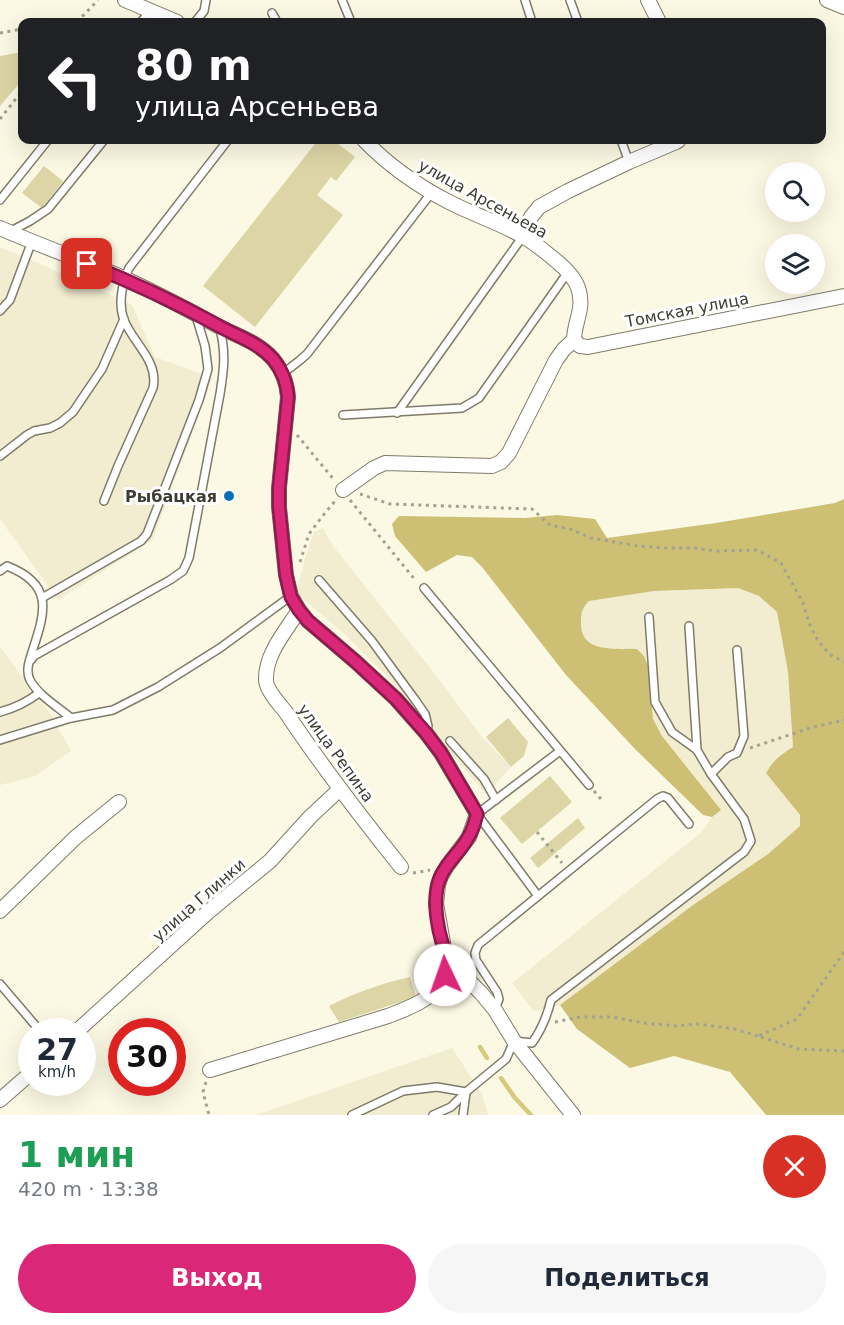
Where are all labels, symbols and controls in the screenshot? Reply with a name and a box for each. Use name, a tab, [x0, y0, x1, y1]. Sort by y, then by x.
text: 80 m	[135, 41, 252, 90]
icon: left	[36, 42, 114, 120]
text: улица Арсеньева	[135, 91, 379, 122]
street label: улица Арсеньева	[415, 156, 551, 242]
map controls	[765, 162, 825, 294]
button: search	[765, 162, 825, 222]
button: layers	[765, 234, 825, 294]
pin	[61, 238, 112, 289]
icon: arrive	[70, 247, 103, 280]
street label: Томская улица	[623, 289, 750, 331]
place label: Рыбацкая	[125, 487, 217, 506]
marker: Рыбацкая	[222, 489, 236, 503]
street label: улица Репина	[294, 700, 378, 806]
street label: улица Глинки	[149, 855, 249, 945]
position arrow	[413, 943, 477, 1007]
speed limit sign: 30	[108, 1018, 186, 1096]
text: 27	[36, 1032, 78, 1067]
text: km/h	[38, 1063, 76, 1081]
text: 1 мин	[18, 1134, 135, 1175]
button: close	[763, 1135, 826, 1198]
text: 420 m · 13:38	[18, 1177, 159, 1201]
button: Выход	[18, 1244, 416, 1313]
button: Поделиться	[428, 1244, 826, 1313]

